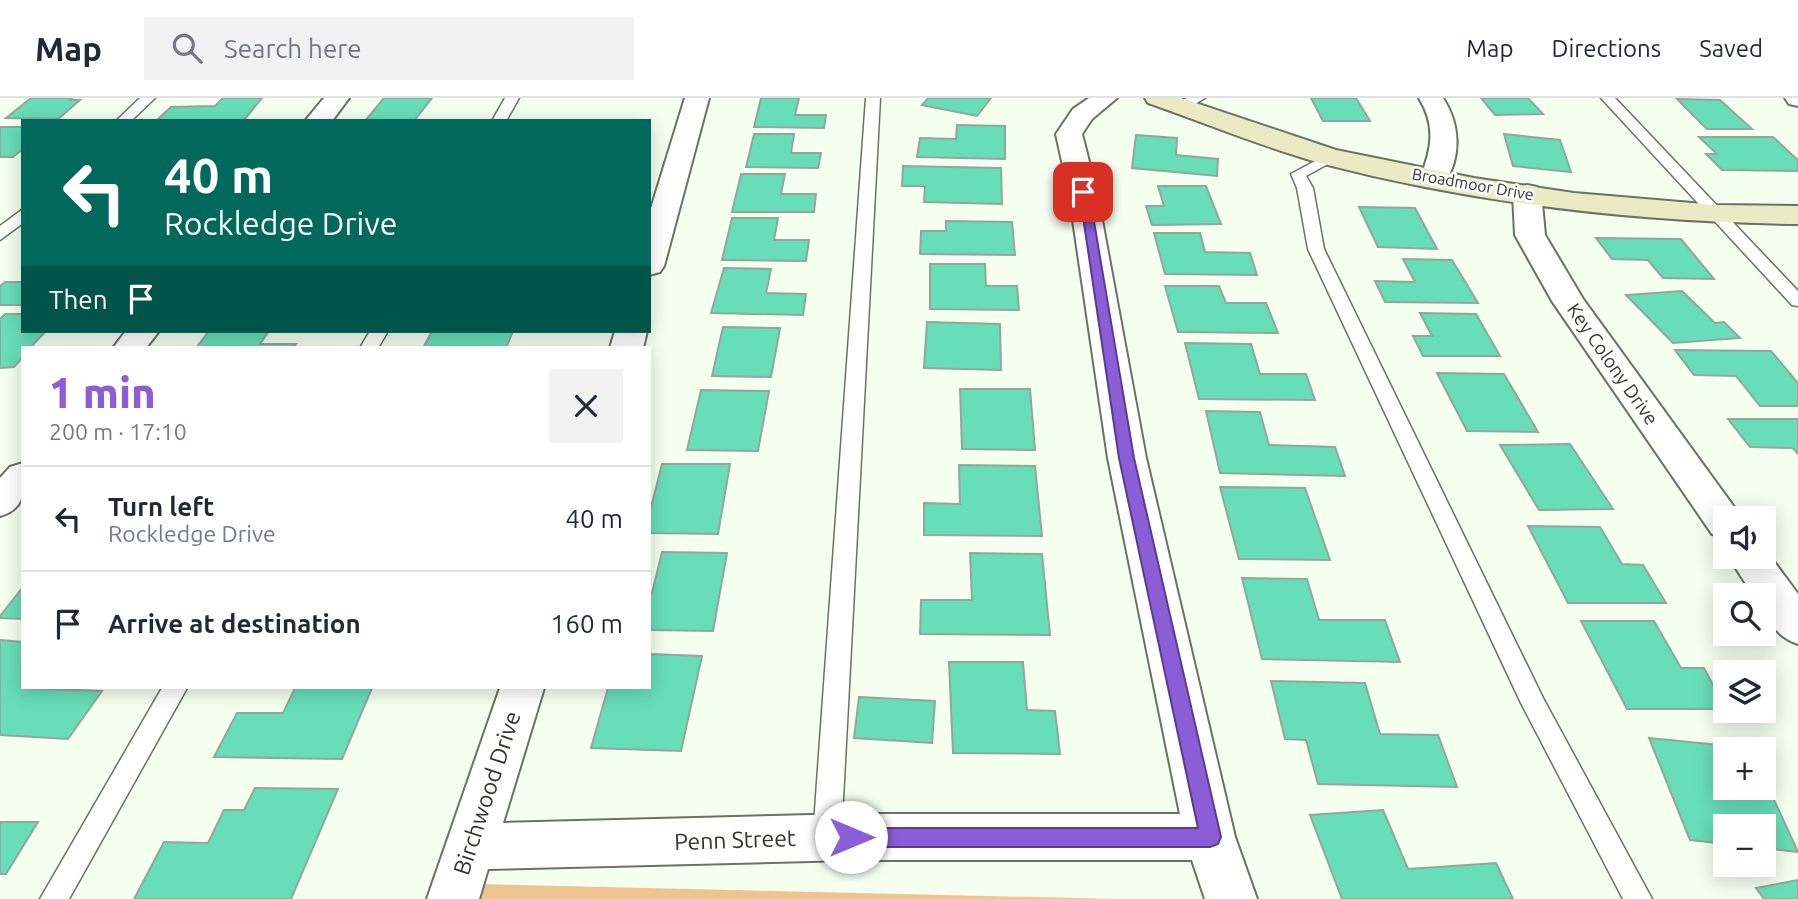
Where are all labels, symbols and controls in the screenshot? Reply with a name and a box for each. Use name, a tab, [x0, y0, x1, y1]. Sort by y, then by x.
search box	[144, 17, 634, 80]
icon: search	[168, 29, 206, 67]
text: Map	[35, 30, 102, 67]
text: Search here	[224, 34, 362, 63]
text: Map	[1466, 35, 1513, 62]
text: Directions	[1551, 35, 1661, 62]
text: Saved	[1699, 35, 1763, 62]
icon: left	[49, 147, 140, 238]
text: 40 m	[164, 147, 273, 202]
pin	[1053, 162, 1113, 222]
street label: Broadmoor Drive	[1411, 164, 1535, 204]
icon: arrive	[1064, 173, 1102, 211]
text: Rockledge Drive	[164, 205, 397, 241]
icon: arrive	[122, 280, 160, 318]
text: Then	[49, 285, 108, 314]
street label: Key Colony Drive	[1563, 299, 1663, 429]
text: 1 min	[49, 369, 156, 416]
button: close	[549, 369, 623, 443]
text: 200 m · 17:10	[49, 419, 187, 444]
text: Turn left	[108, 492, 214, 521]
icon: left	[49, 500, 87, 538]
text: 40 m	[565, 504, 623, 533]
map controls	[1713, 506, 1776, 877]
button: sound	[1713, 506, 1776, 569]
text: Rockledge Drive	[108, 521, 276, 546]
button: search	[1713, 583, 1776, 646]
icon: arrive	[49, 605, 87, 643]
text: Arrive at destination	[108, 609, 361, 638]
text: 160 m	[551, 609, 623, 638]
button: layers	[1713, 660, 1776, 723]
street label: Birchwood Drive	[448, 708, 525, 878]
button: +	[1713, 737, 1776, 800]
position arrow	[814, 800, 888, 874]
button: −	[1713, 814, 1776, 877]
street label: Penn Street	[674, 825, 796, 854]

